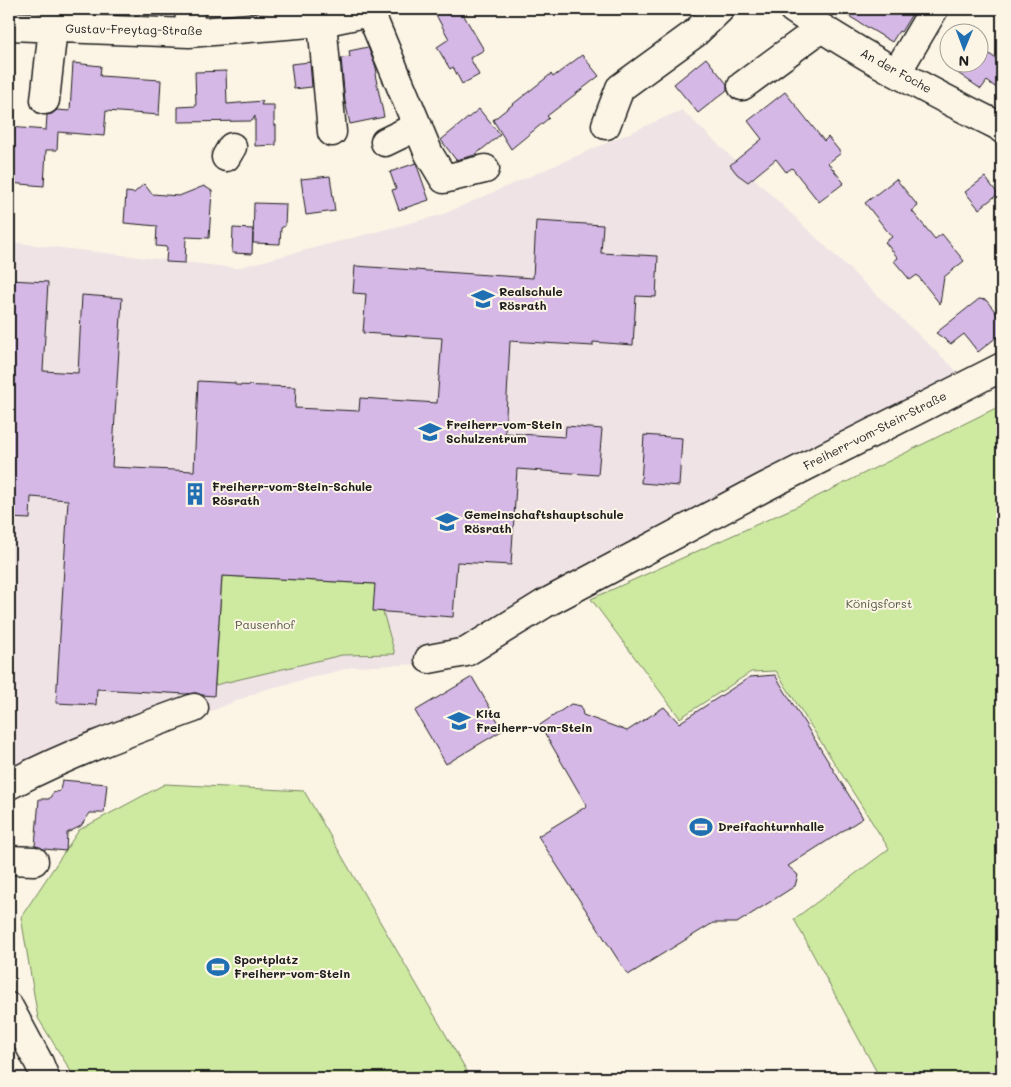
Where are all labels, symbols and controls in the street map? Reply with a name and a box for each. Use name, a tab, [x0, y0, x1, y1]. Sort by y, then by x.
street label: Gustav-Freytag-Straße	[65, 20, 203, 38]
north arrow	[938, 22, 988, 72]
street label: An der Foche	[858, 44, 935, 96]
text: N	[958, 52, 969, 71]
place label: Realschule Rösrath	[499, 283, 563, 313]
school or university icon: Realschule Rösrath	[470, 286, 496, 312]
street label: Freiherr-vom-Stein-Straße	[800, 387, 949, 473]
place label: Freiherr-vom-Stein Schulzentrum	[446, 416, 562, 446]
school or university icon: Freiherr-vom-Stein Schulzentrum	[417, 419, 443, 445]
place label: Freiherr-vom-Stein-Schule Rösrath	[212, 478, 372, 508]
building icon: Freiherr-vom-Stein-Schule Rösrath	[182, 481, 208, 507]
place label: Gemeinschaftshauptschule Rösrath	[464, 506, 624, 536]
school or university icon: Gemeinschaftshauptschule Rösrath	[434, 509, 460, 535]
park label: Königsforst	[846, 595, 912, 611]
park label: Pausenhof	[235, 616, 295, 632]
place label: Kita Freiherr-vom-Stein	[476, 705, 592, 735]
school or university icon: Kita Freiherr-vom-Stein	[446, 708, 472, 734]
sports icon: Dreifachturnhalle	[688, 814, 714, 840]
place label: Dreifachturnhalle	[718, 818, 824, 834]
place label: Sportplatz Freiherr-vom-Stein	[234, 951, 350, 981]
sports icon: Sportplatz Freiherr-vom-Stein	[205, 954, 231, 980]

